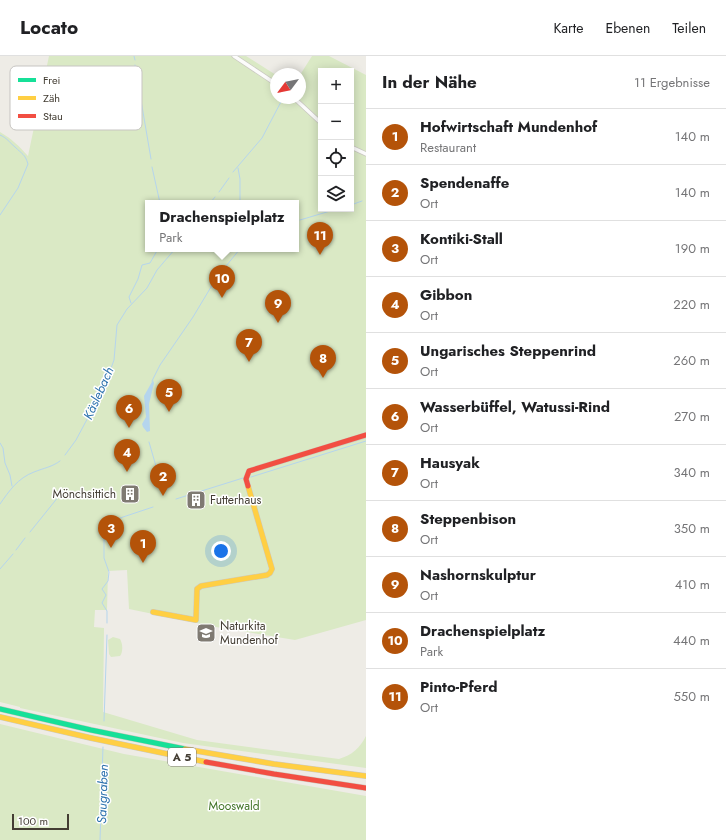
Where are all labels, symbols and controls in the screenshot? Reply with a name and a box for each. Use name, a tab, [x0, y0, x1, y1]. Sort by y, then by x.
text: Locato	[20, 14, 78, 41]
text: Karte	[553, 18, 583, 38]
text: Ebenen	[605, 18, 650, 38]
text: Teilen	[672, 18, 706, 38]
legend	[10, 66, 142, 130]
north arrow	[270, 68, 306, 104]
map controls	[318, 68, 354, 212]
button: +	[318, 68, 354, 104]
text: In der Nähe	[382, 70, 477, 94]
text: Frei	[43, 72, 61, 88]
text: 11 Ergebnisse	[634, 73, 710, 92]
text: Zäh	[43, 90, 60, 106]
button: −	[318, 104, 354, 140]
text: Stau	[43, 108, 63, 124]
text: Hofwirtschaft Mundenhof	[420, 116, 597, 138]
text: 1	[392, 127, 398, 146]
text: 140 m	[675, 127, 710, 146]
text: Restaurant	[420, 138, 476, 157]
button: locate	[318, 140, 354, 176]
text: Spendenaffe	[420, 172, 509, 194]
button: layers	[318, 176, 354, 212]
text: 2	[391, 183, 399, 202]
text: 140 m	[675, 183, 710, 202]
text: Ort	[420, 194, 438, 213]
popup	[145, 200, 299, 252]
text: Drachenspielplatz	[159, 206, 285, 228]
pin: 11	[307, 222, 333, 255]
text: Park	[159, 228, 183, 247]
text: Kontiki-Stall	[420, 228, 503, 250]
text: 3	[391, 239, 399, 258]
text: 190 m	[675, 239, 710, 258]
text: Ort	[420, 250, 438, 269]
pin: 10	[209, 265, 235, 298]
text: Gibbon	[420, 284, 472, 306]
pin: 9	[265, 290, 291, 323]
text: 4	[390, 295, 400, 314]
text: 220 m	[673, 295, 710, 314]
text: Ort	[420, 306, 438, 325]
pin: 7	[236, 329, 262, 362]
text: Ungarisches Steppenrind	[420, 340, 596, 362]
pin: 8	[310, 345, 336, 378]
text: 5	[391, 351, 399, 370]
text: 260 m	[673, 351, 710, 370]
text: Ort	[420, 362, 438, 381]
water label: Käslebach	[78, 363, 119, 423]
pin: 5	[156, 379, 182, 412]
pin: 6	[116, 395, 142, 428]
text: Wasserbüffel, Watussi-Rind	[420, 396, 610, 418]
text: 6	[391, 407, 399, 426]
text: 270 m	[674, 407, 710, 426]
text: Ort	[420, 418, 438, 437]
pin: 4	[114, 439, 140, 472]
text: Hausyak	[420, 452, 480, 474]
pin: 2	[150, 463, 176, 496]
text: 7	[391, 463, 399, 482]
text: 340 m	[673, 463, 710, 482]
text: Ort	[420, 474, 438, 493]
building icon: Mönchsittich	[119, 483, 141, 505]
place label: Mönchsittich	[53, 485, 116, 503]
building icon: Futterhaus	[185, 489, 207, 511]
place label: Futterhaus	[210, 491, 261, 509]
text: Steppenbison	[420, 508, 516, 530]
pin: 3	[98, 515, 124, 548]
text: 8	[391, 519, 399, 538]
text: 350 m	[674, 519, 710, 538]
pin: 1	[130, 530, 156, 563]
text: Ort	[420, 530, 438, 549]
your location	[211, 541, 231, 561]
text: Nashornskulptur	[420, 564, 536, 586]
text: 9	[391, 575, 399, 594]
text: 410 m	[675, 575, 710, 594]
text: Ort	[420, 586, 438, 605]
place label: Naturkita Mundenhof	[220, 617, 278, 649]
text: Drachenspielplatz	[420, 620, 545, 642]
school or university icon: Naturkita Mundenhof	[195, 622, 217, 644]
text: 10	[387, 631, 403, 650]
text: 440 m	[673, 631, 710, 650]
text: Park	[420, 642, 443, 661]
text: Pinto-Pferd	[420, 676, 498, 698]
text: 11	[388, 687, 402, 706]
text: 550 m	[673, 687, 710, 706]
text: Ort	[420, 698, 438, 717]
road number: A 5	[168, 748, 196, 766]
water label: Saugraben	[92, 763, 113, 824]
park label: Mooswald	[208, 797, 260, 815]
scale bar	[12, 812, 69, 831]
text: 100 m	[18, 813, 48, 829]

